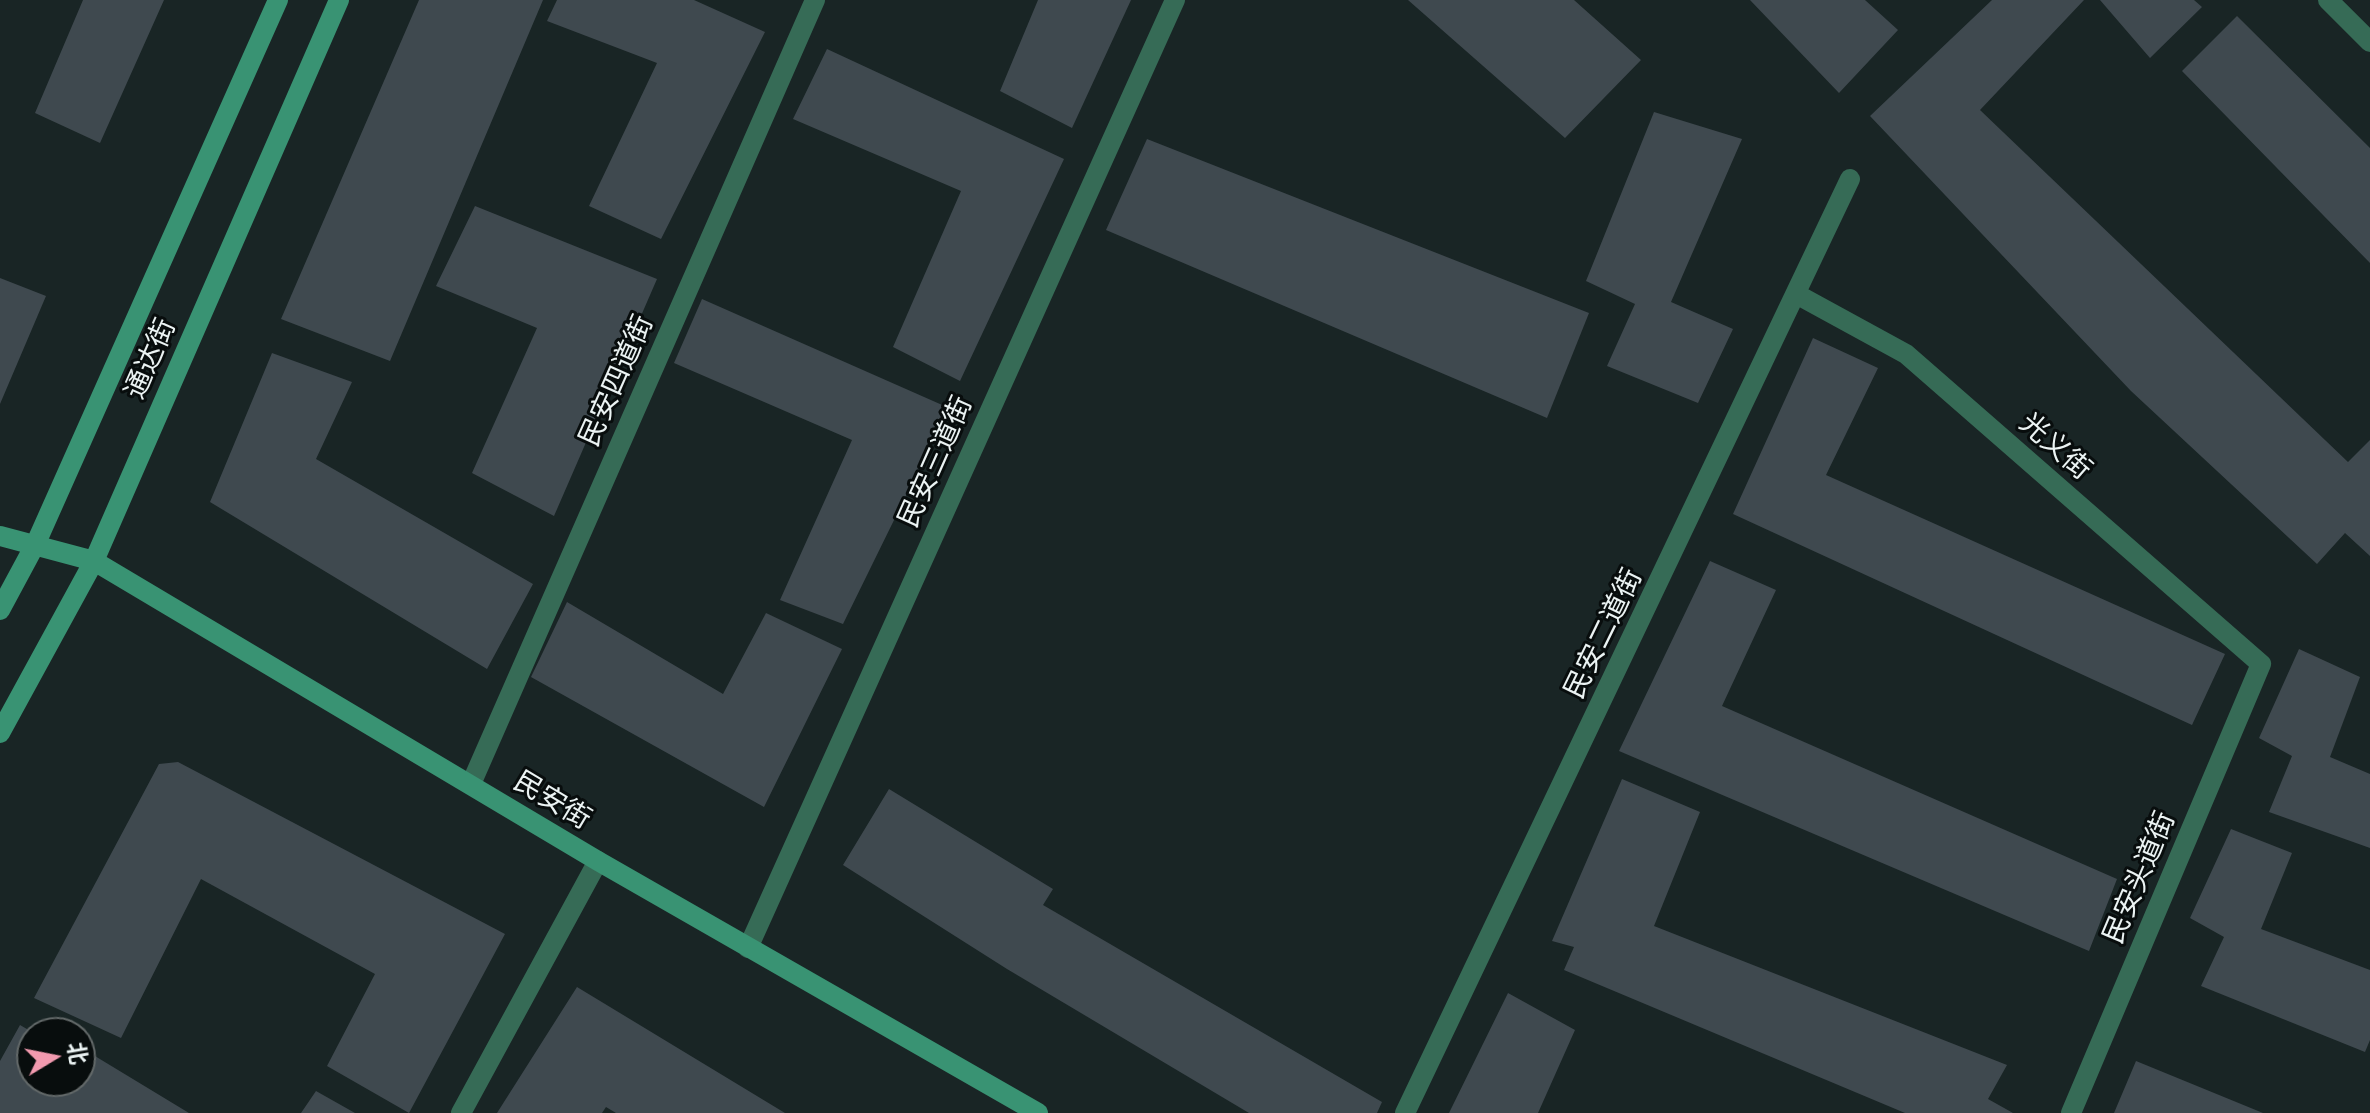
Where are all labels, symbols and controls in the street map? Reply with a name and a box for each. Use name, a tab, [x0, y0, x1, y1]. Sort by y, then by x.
street label: 民安四道街	[573, 310, 661, 452]
street label: 通达街	[119, 314, 183, 404]
street label: 民安三道街	[892, 391, 980, 533]
street label: 光义街	[2012, 407, 2098, 487]
street label: 民安二道街	[1558, 564, 1650, 704]
street label: 民安街	[507, 765, 597, 837]
street label: 民安头道街	[2097, 807, 2183, 949]
north arrow	[16, 1017, 96, 1097]
text: 北	[62, 1040, 93, 1066]

